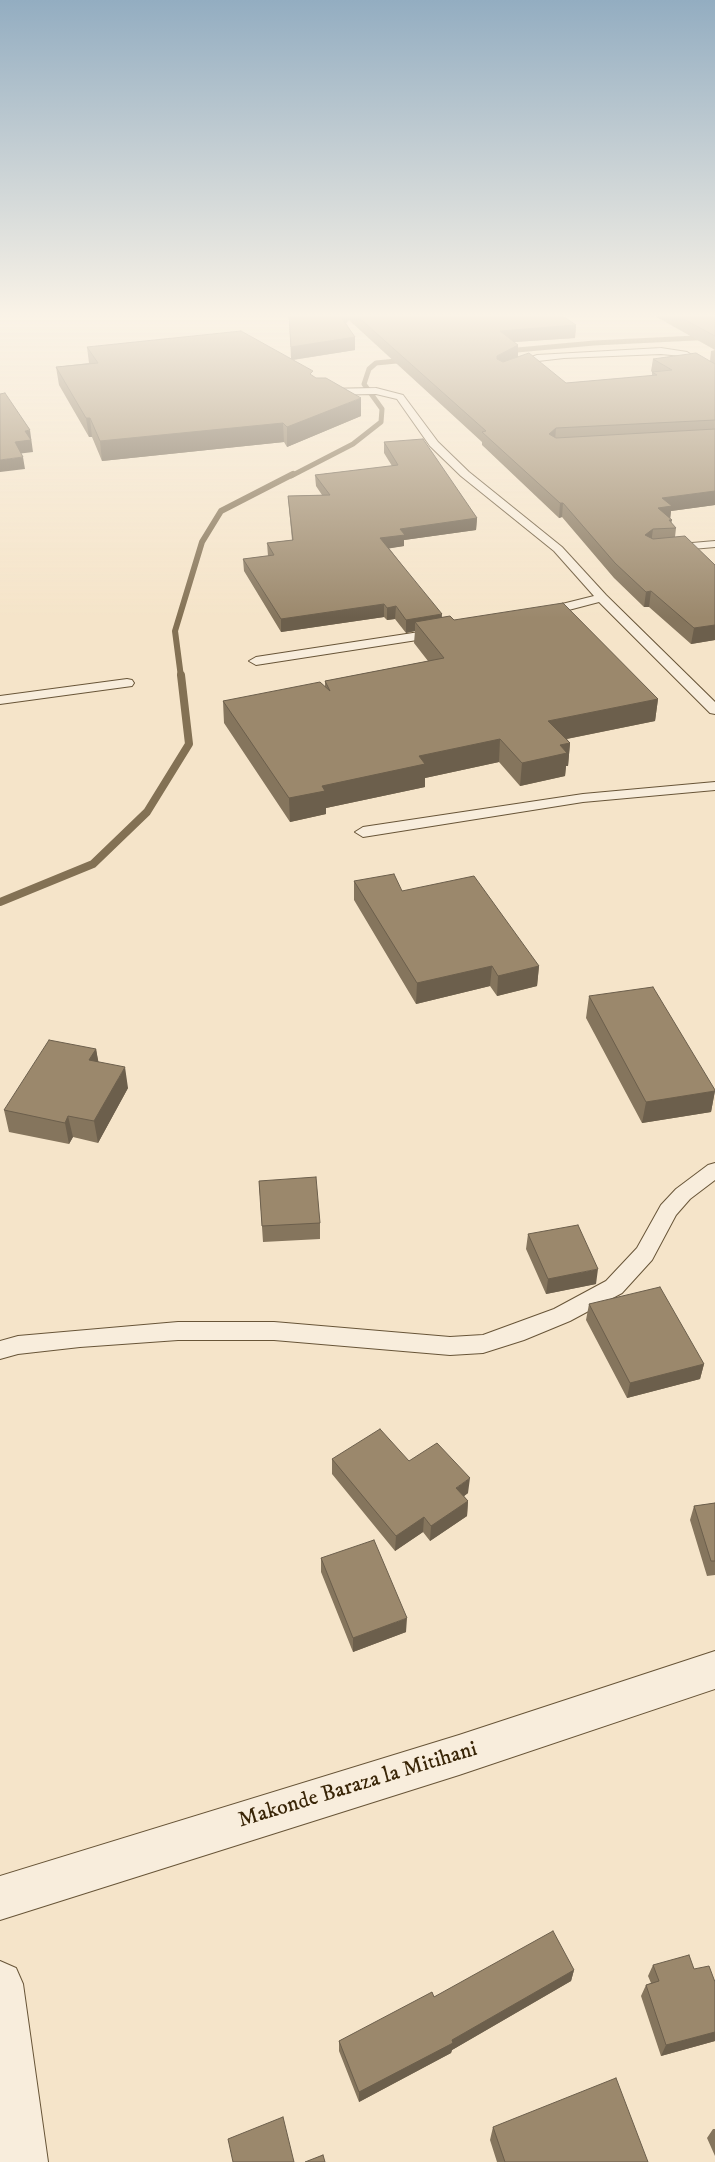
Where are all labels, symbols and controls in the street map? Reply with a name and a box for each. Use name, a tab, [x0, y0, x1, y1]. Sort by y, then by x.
street label: Makonde Baraza la Mitihani	[235, 1737, 481, 1835]

